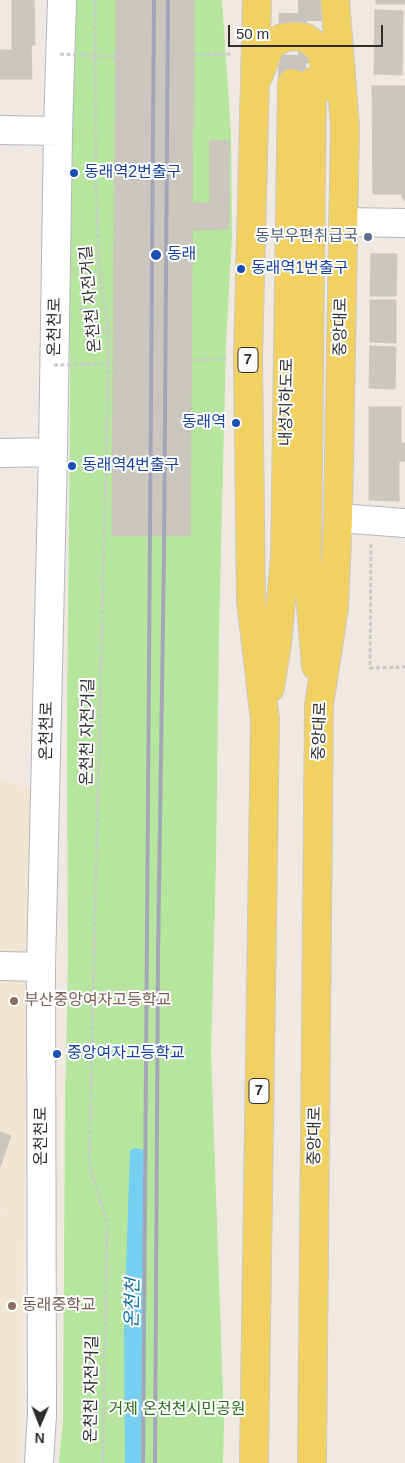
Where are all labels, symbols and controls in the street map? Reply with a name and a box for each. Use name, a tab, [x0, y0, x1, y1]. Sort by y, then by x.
scale bar	[230, 15, 385, 47]
text: 50 m	[236, 25, 269, 42]
place label: 동래역2번출구	[84, 163, 181, 183]
marker: 동래역2번출구	[68, 167, 80, 179]
place label: 동부우편취급국	[255, 227, 358, 247]
marker: 동부우편취급국	[362, 231, 374, 243]
street label: 온천천 자전거길	[77, 245, 105, 353]
place label: 동래	[167, 245, 196, 265]
marker: 동래	[149, 248, 163, 262]
place label: 동래역1번출구	[251, 259, 348, 279]
marker: 동래역1번출구	[235, 263, 247, 275]
street label: 온천천로	[45, 297, 65, 357]
street label: 중앙대로	[331, 297, 351, 357]
road number: 7	[238, 348, 258, 372]
street label: 내성지하도로	[277, 358, 297, 446]
place label: 동래역	[182, 413, 226, 433]
marker: 동래역	[230, 417, 242, 429]
place label: 동래역4번출구	[82, 456, 179, 476]
marker: 동래역4번출구	[66, 460, 78, 472]
street label: 온천천 자전거길	[77, 678, 99, 786]
street label: 온천천로	[37, 701, 57, 761]
street label: 중앙대로	[309, 701, 331, 761]
place label: 부산중앙여자고등학교	[24, 991, 171, 1011]
marker: 부산중앙여자고등학교	[8, 995, 20, 1007]
place label: 중앙여자고등학교	[67, 1044, 185, 1064]
marker: 중앙여자고등학교	[51, 1048, 63, 1060]
road number: 7	[249, 1078, 269, 1104]
street label: 중앙대로	[305, 1106, 325, 1166]
street label: 온천천로	[32, 1107, 52, 1165]
water label: 온천천	[122, 1278, 144, 1328]
place label: 동래중학교	[22, 1296, 96, 1316]
marker: 동래중학교	[6, 1300, 18, 1312]
street label: 온천천 자전거길	[81, 1335, 103, 1443]
north arrow	[15, 1398, 65, 1448]
park label: 거제 온천천시민공원	[109, 1400, 245, 1420]
text: N	[35, 1430, 45, 1446]

